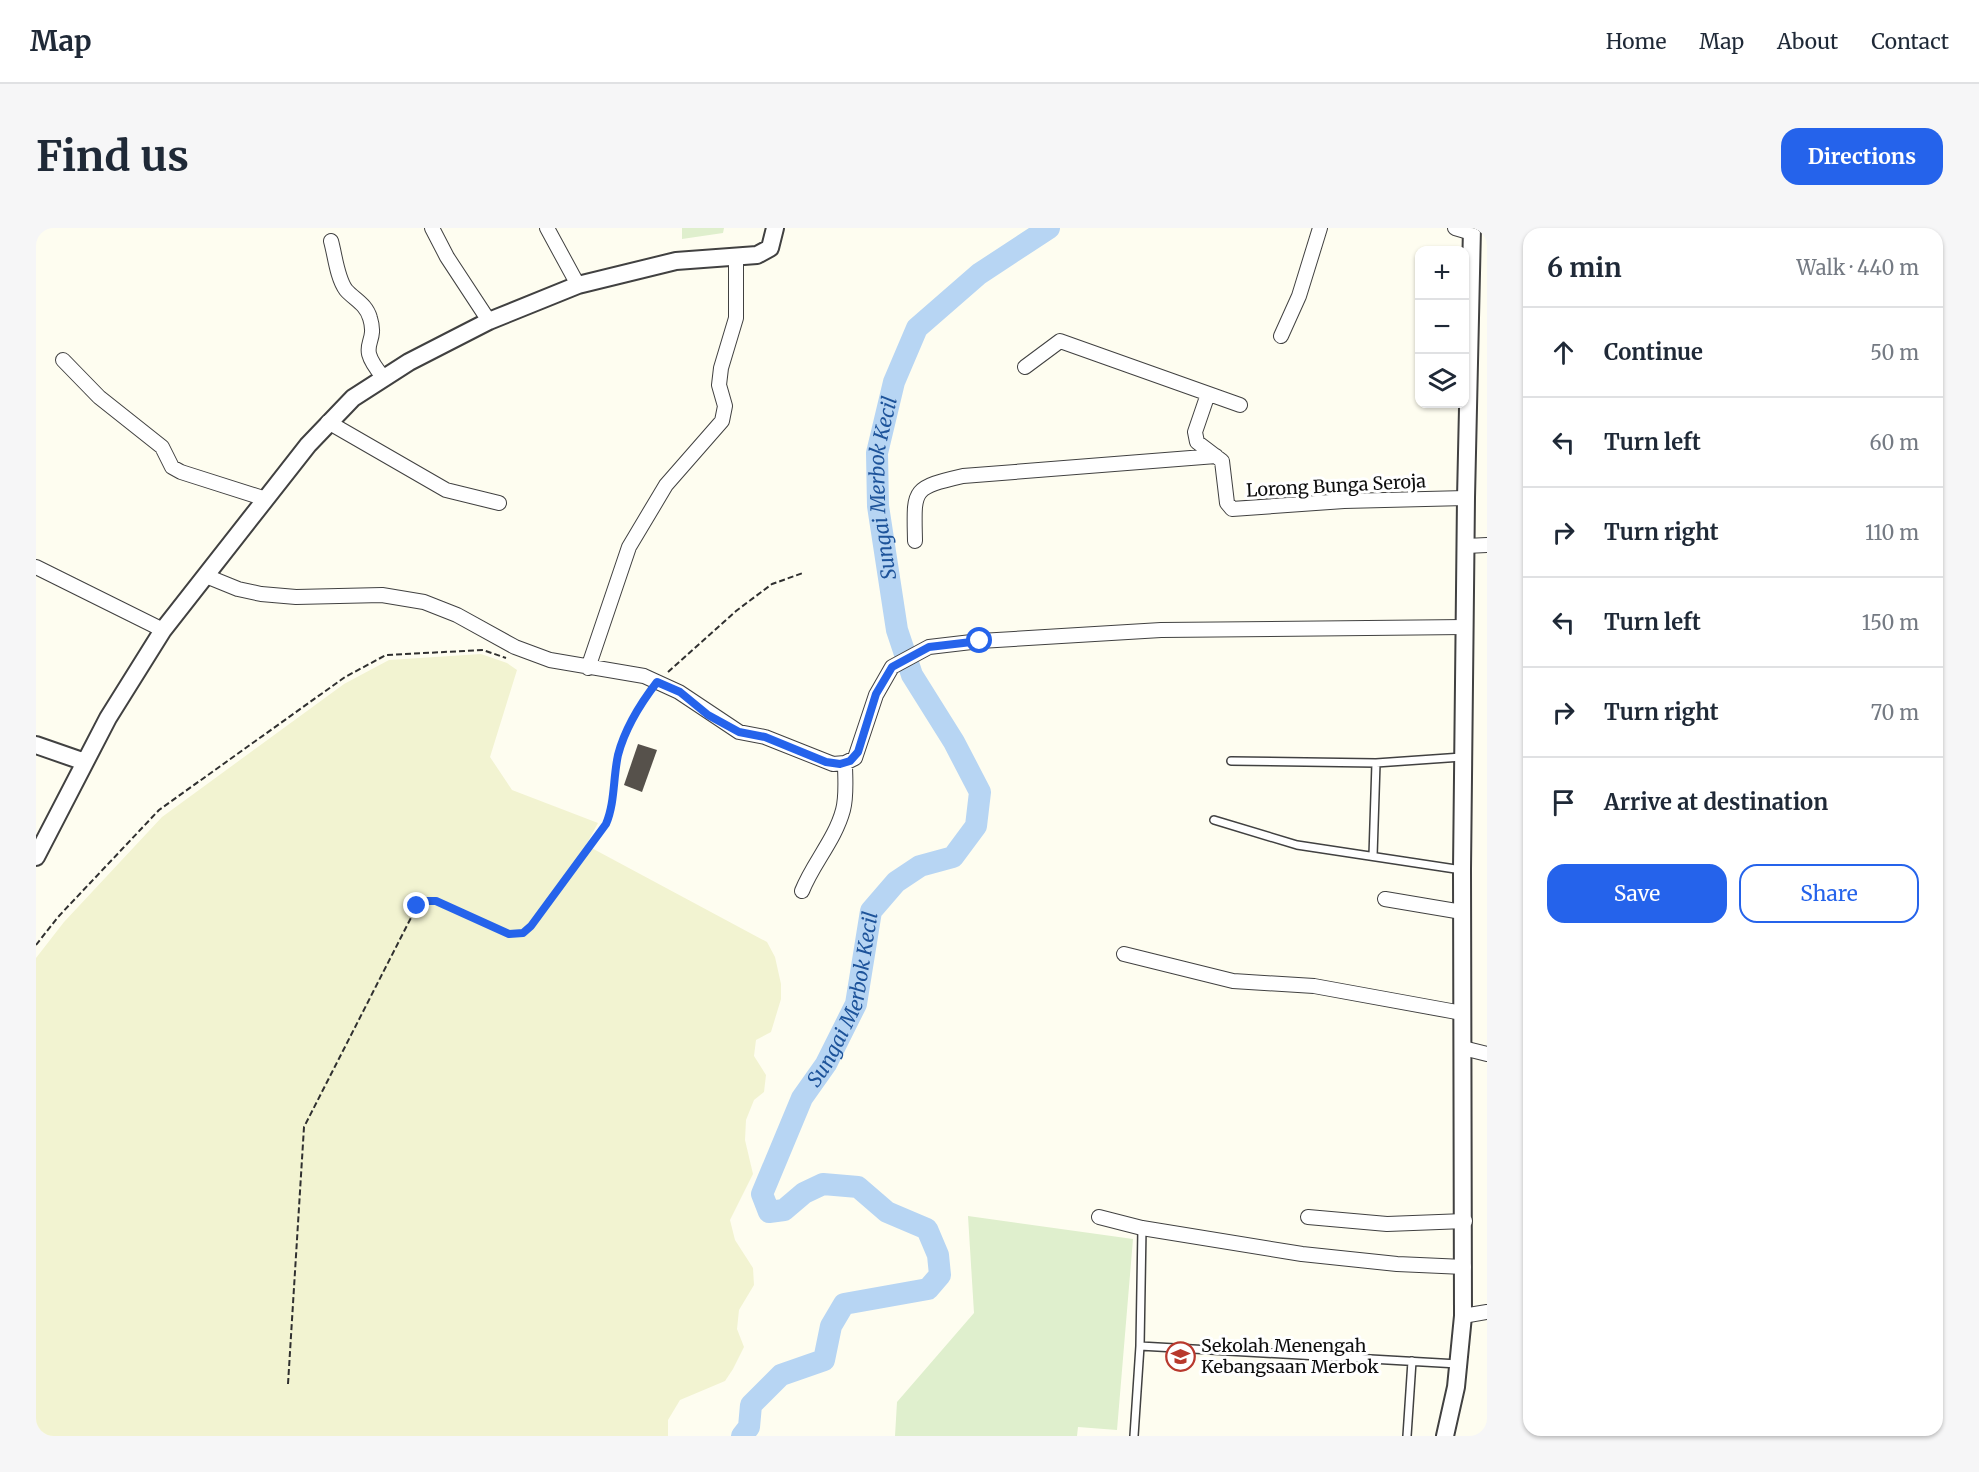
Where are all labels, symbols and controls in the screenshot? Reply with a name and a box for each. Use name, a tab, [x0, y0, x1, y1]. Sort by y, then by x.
text: Map	[30, 23, 92, 59]
text: Home	[1606, 28, 1666, 55]
text: Map	[1699, 28, 1744, 55]
text: About	[1777, 28, 1838, 55]
text: Contact	[1871, 28, 1949, 55]
button: Directions	[1781, 128, 1943, 185]
text: Find us	[36, 130, 189, 182]
map controls	[1415, 246, 1469, 408]
button: +	[1415, 246, 1469, 300]
text: 6 min	[1547, 251, 1622, 284]
text: Walk · 440 m	[1797, 255, 1919, 280]
button: −	[1415, 300, 1469, 354]
icon: ahead	[1547, 336, 1580, 369]
text: Continue	[1604, 338, 1703, 366]
text: 50 m	[1870, 340, 1919, 365]
button: layers	[1415, 354, 1469, 408]
water label: Sungai Merbok Kecil	[864, 394, 902, 581]
icon: left	[1547, 426, 1580, 459]
text: Turn left	[1604, 428, 1701, 456]
text: 60 m	[1869, 430, 1919, 455]
street label: Lorong Bunga Seroja	[1246, 469, 1427, 502]
icon: right	[1547, 516, 1580, 549]
text: Turn right	[1604, 518, 1718, 546]
text: 110 m	[1865, 520, 1919, 545]
icon: left	[1547, 606, 1580, 639]
text: Turn left	[1604, 608, 1701, 636]
text: 150 m	[1862, 610, 1919, 635]
route start	[966, 627, 992, 653]
icon: right	[1547, 696, 1580, 729]
text: Turn right	[1604, 698, 1718, 726]
text: 70 m	[1871, 700, 1919, 725]
icon: arrive	[1547, 786, 1580, 819]
text: Arrive at destination	[1604, 788, 1828, 816]
button: Save	[1547, 864, 1727, 923]
button: Share	[1739, 864, 1919, 923]
route end	[403, 892, 429, 918]
water label: Sungai Merbok Kecil	[801, 910, 883, 1091]
place label: Sekolah Menengah Kebangsaan Merbok	[1201, 1334, 1379, 1378]
school or university icon: Sekolah Menengah Kebangsaan Merbok	[1164, 1340, 1196, 1372]

